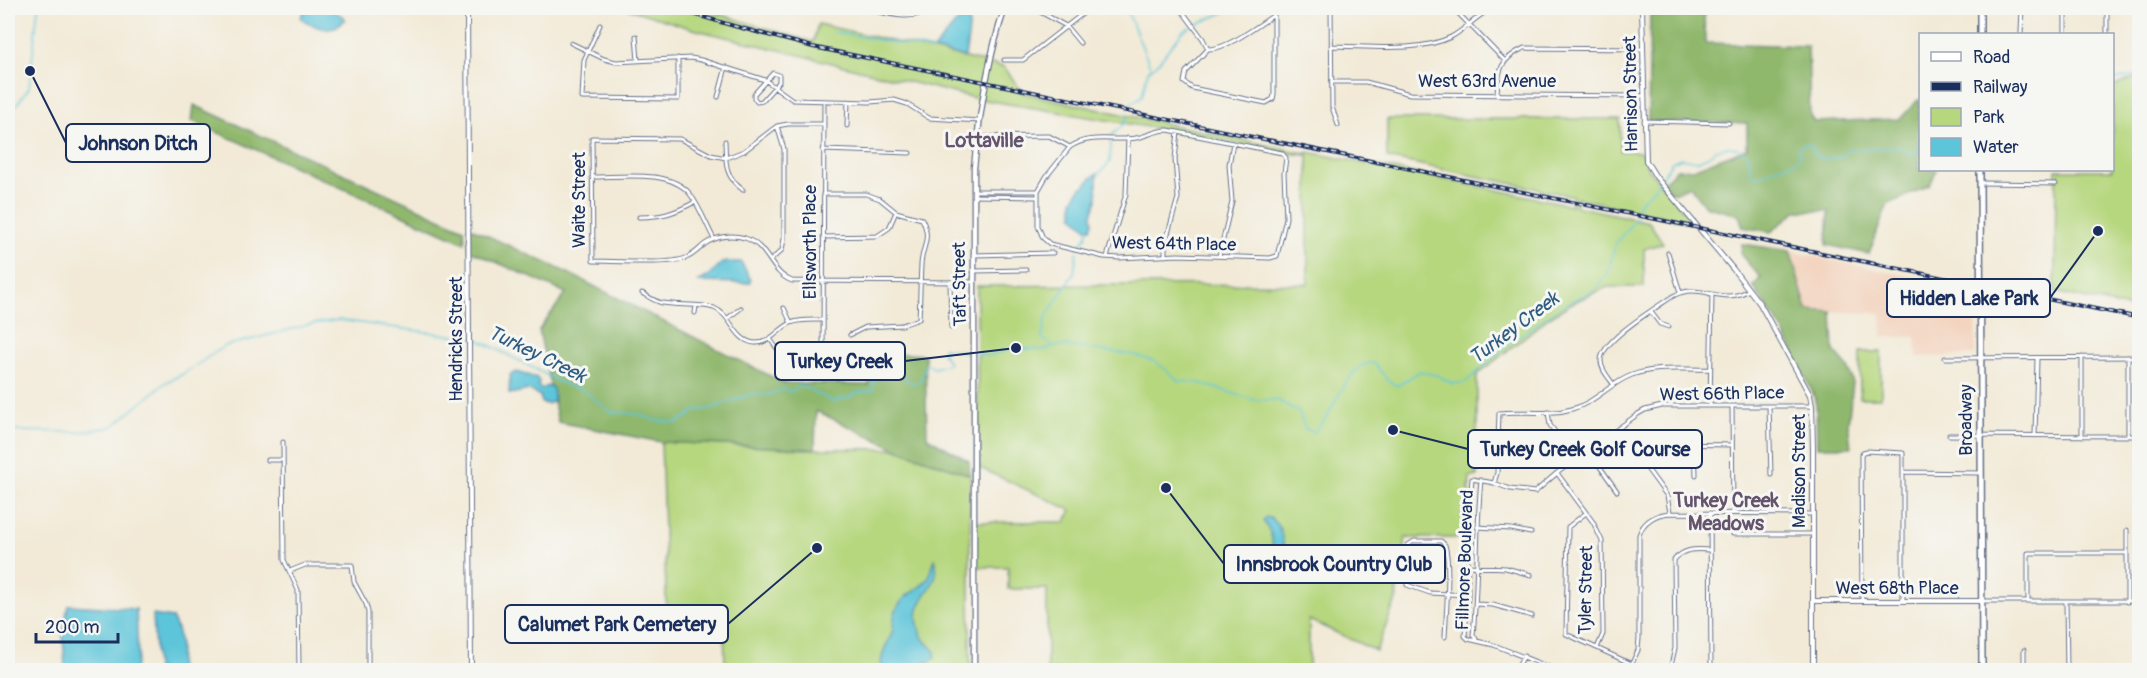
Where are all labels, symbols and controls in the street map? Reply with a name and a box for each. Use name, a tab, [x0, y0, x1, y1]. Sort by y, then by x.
legend	[1919, 33, 2114, 171]
street label: Harrison Street	[1618, 35, 1644, 152]
text: Road	[1973, 46, 2010, 69]
street label: West 63rd Avenue	[1418, 70, 1556, 93]
text: Railway	[1973, 76, 2028, 99]
text: Park	[1973, 106, 2005, 129]
callout: Johnson Ditch	[66, 124, 210, 162]
district label: Lottaville	[944, 128, 1025, 153]
text: Johnson Ditch	[78, 131, 198, 156]
text: Water	[1973, 136, 2019, 159]
street label: Waite Street	[568, 151, 591, 248]
street label: Ellsworth Place	[799, 185, 822, 299]
street label: West 64th Place	[1112, 231, 1237, 257]
street label: Taft Street	[948, 241, 972, 326]
street label: Hendricks Street	[445, 276, 468, 402]
callout: Hidden Lake Park	[1887, 279, 2050, 317]
water label: Turkey Creek	[1464, 285, 1565, 370]
text: Hidden Lake Park	[1899, 286, 2039, 311]
water label: Turkey Creek	[484, 320, 592, 389]
callout: Turkey Creek	[775, 342, 905, 380]
text: Turkey Creek	[786, 349, 894, 374]
street label: West 66th Place	[1659, 381, 1785, 407]
street label: Broadway	[1955, 384, 1978, 456]
street label: Madison Street	[1788, 413, 1811, 528]
callout: Turkey Creek Golf Course	[1468, 430, 1702, 468]
text: Turkey Creek Golf Course	[1479, 437, 1691, 462]
district label: Turkey Creek Meadows	[1672, 488, 1780, 536]
street label: Fillmore Boulevard	[1451, 489, 1479, 631]
street label: Tyler Street	[1574, 544, 1598, 635]
callout: Innsbrook Country Club	[1224, 545, 1445, 583]
text: Innsbrook Country Club	[1236, 552, 1433, 577]
street label: West 68th Place	[1835, 577, 1959, 600]
callout: Calumet Park Cemetery	[505, 605, 728, 643]
scale bar	[36, 606, 118, 644]
text: Calumet Park Cemetery	[518, 612, 717, 637]
text: 200 m	[45, 616, 100, 639]

